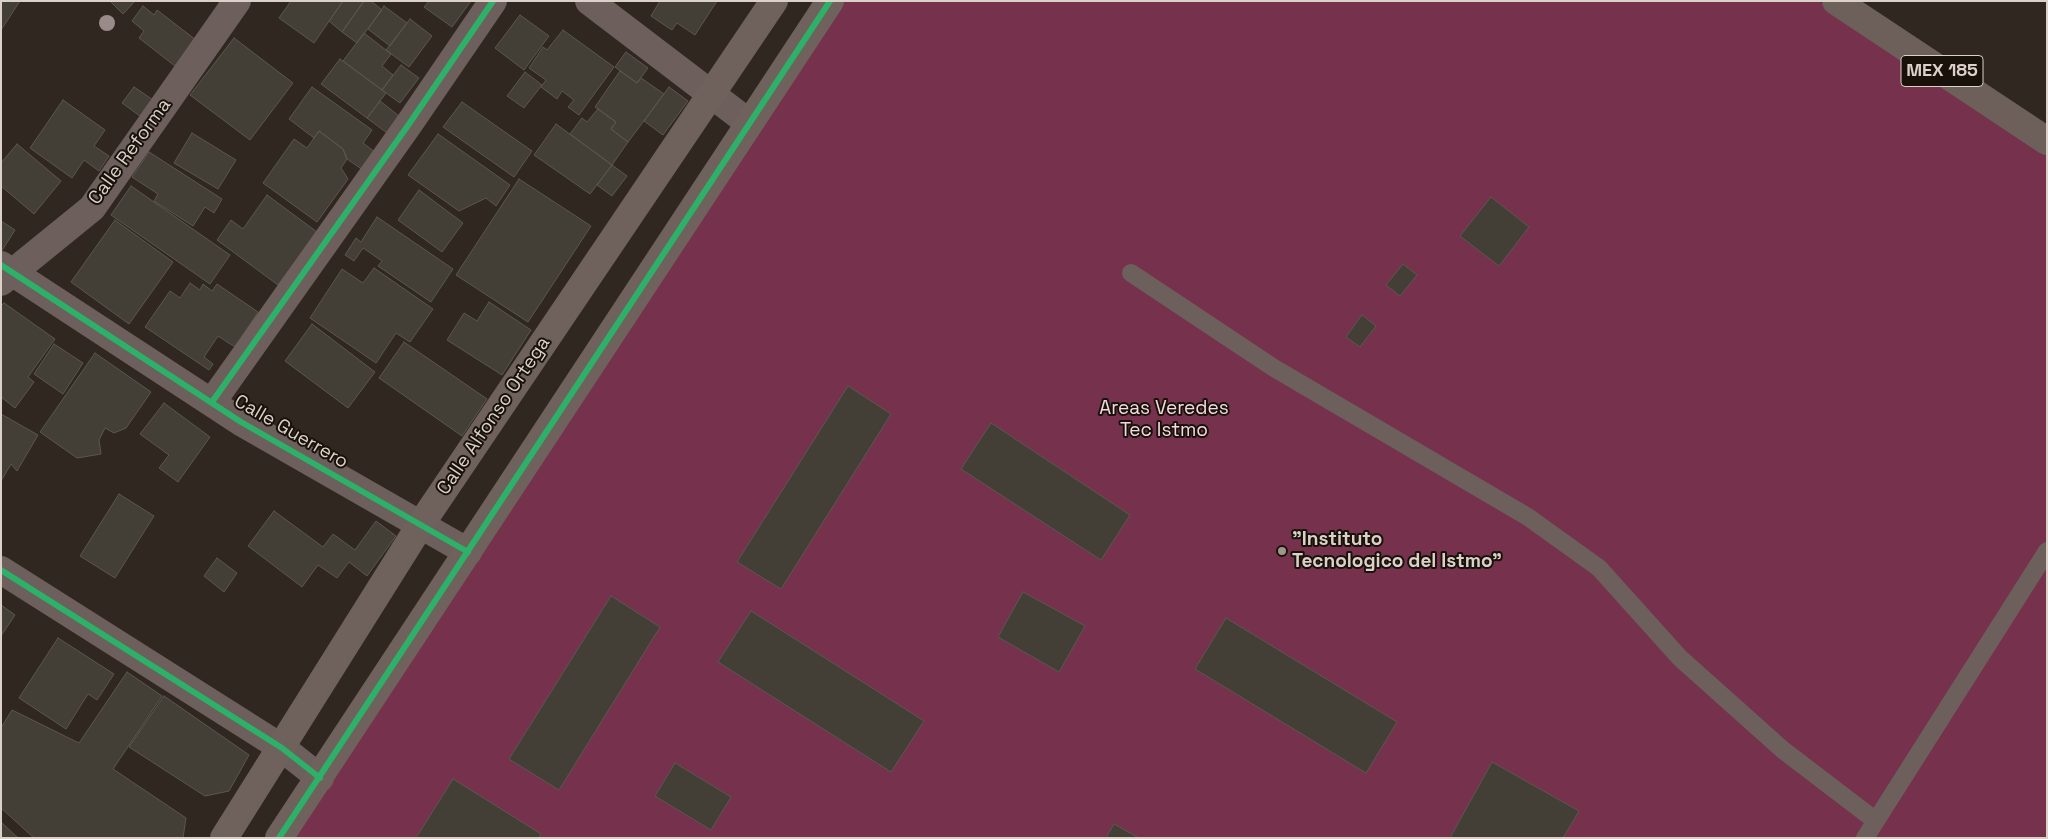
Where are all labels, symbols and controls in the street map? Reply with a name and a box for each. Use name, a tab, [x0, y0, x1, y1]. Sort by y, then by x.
road number: MEX 185	[1901, 56, 1983, 86]
street label: Calle Reforma	[84, 95, 176, 209]
street label: Calle Alfonso Ortega	[433, 333, 555, 499]
street label: Calle Guerrero	[230, 390, 352, 474]
park label: Areas Veredes Tec Istmo	[1099, 398, 1229, 442]
place label: "Instituto Tecnologico del Istmo"	[1292, 529, 1502, 573]
marker: "Instituto Tecnologico del Istmo"	[1276, 545, 1288, 557]

